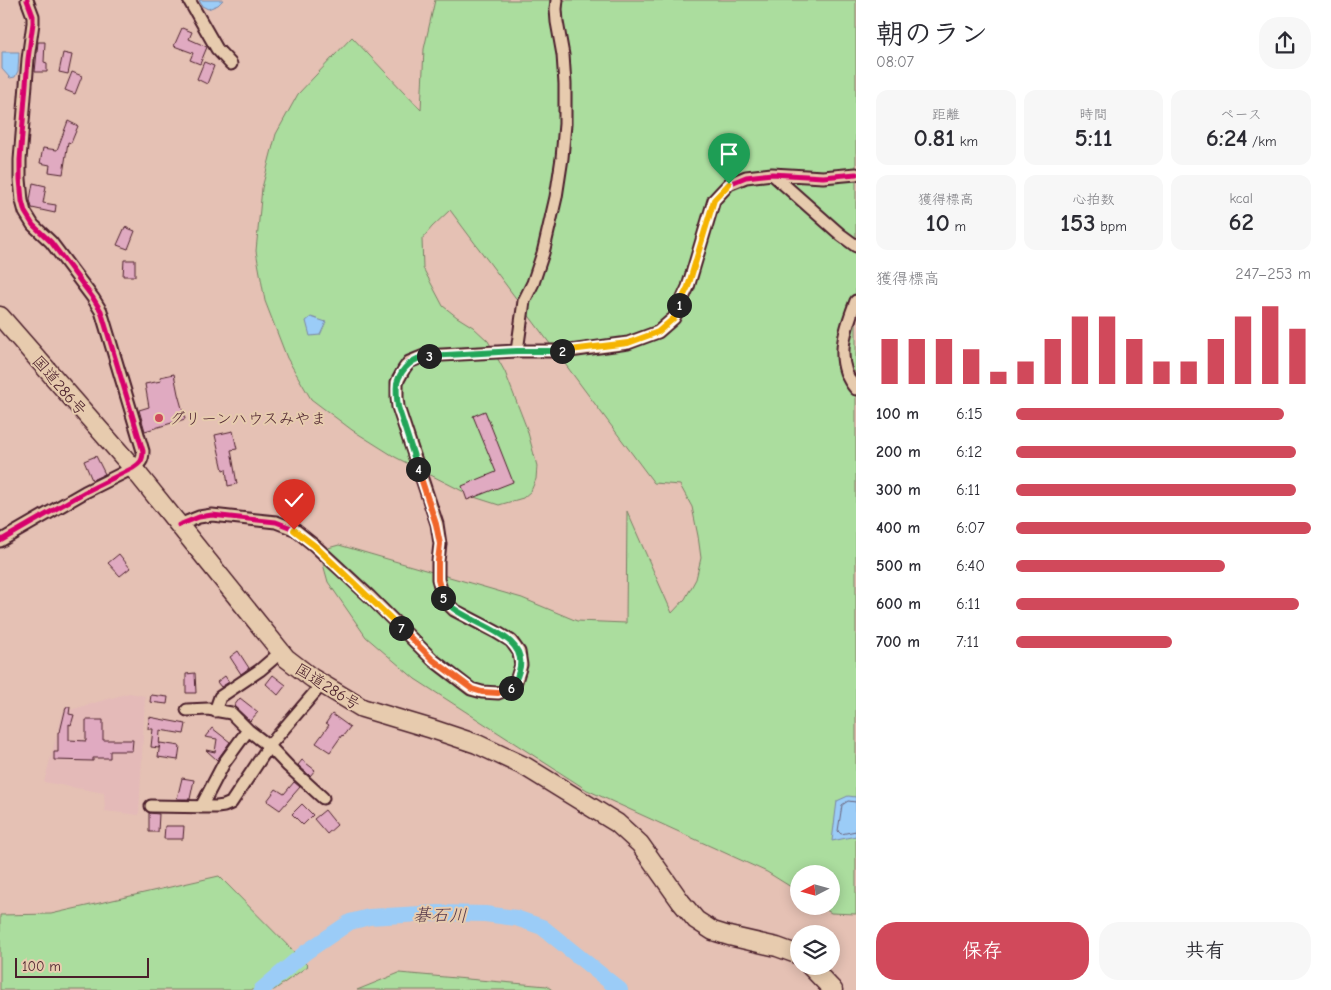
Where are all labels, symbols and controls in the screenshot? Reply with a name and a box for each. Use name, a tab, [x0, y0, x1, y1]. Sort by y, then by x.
button: share	[1259, 17, 1311, 69]
text: 朝のラン	[876, 18, 988, 50]
text: 08:07	[876, 53, 914, 71]
text: 距離	[932, 106, 960, 123]
text: 時間	[1079, 106, 1107, 123]
text: ペース	[1221, 106, 1262, 123]
text: 0.81	[914, 123, 955, 152]
text: 5:11	[1074, 123, 1113, 152]
text: 6:24	[1206, 123, 1247, 152]
pin	[708, 133, 750, 184]
text: km	[955, 133, 978, 150]
text: /km	[1247, 133, 1277, 150]
icon: arrive	[715, 140, 743, 168]
text: kcal	[1229, 190, 1253, 207]
text: 獲得標高	[918, 191, 974, 208]
text: 心拍数	[1072, 191, 1114, 208]
text: 62	[1228, 207, 1254, 236]
text: 10	[926, 208, 950, 237]
text: 153	[1060, 208, 1096, 237]
text: m	[950, 218, 966, 235]
text: bpm	[1096, 218, 1127, 235]
text: 247–253 m	[1235, 265, 1311, 283]
text: 獲得標高	[876, 270, 940, 288]
pin: 1	[666, 292, 692, 318]
text: 1	[677, 297, 682, 314]
pin: 2	[550, 338, 574, 364]
text: 2	[559, 343, 566, 360]
pin: 3	[416, 344, 442, 368]
text: 3	[426, 348, 433, 365]
street label: 国道286号	[28, 352, 90, 419]
text: 100 m	[876, 405, 919, 423]
text: 6:15	[956, 405, 983, 423]
place label: グリーンハウスみやま	[169, 410, 326, 428]
marker: グリーンハウスみやま	[153, 412, 165, 424]
text: 200 m	[876, 443, 921, 461]
text: 6:12	[956, 443, 982, 461]
pin: 4	[406, 456, 430, 482]
text: 4	[415, 461, 422, 478]
pin	[273, 479, 315, 530]
text: 300 m	[876, 481, 921, 499]
text: 6:11	[956, 481, 980, 499]
icon: check	[280, 486, 308, 514]
text: 400 m	[876, 519, 920, 537]
text: 6:07	[956, 519, 985, 537]
text: 500 m	[876, 557, 921, 575]
text: 6:40	[956, 557, 985, 575]
pin: 5	[430, 586, 456, 610]
text: 5	[440, 590, 447, 607]
text: 600 m	[876, 595, 921, 613]
text: 6:11	[956, 595, 980, 613]
pin: 7	[388, 616, 414, 640]
text: 7	[398, 620, 405, 637]
text: 700 m	[876, 633, 920, 651]
text: 7:11	[956, 633, 979, 651]
street label: 国道286号	[292, 660, 363, 714]
pin: 6	[498, 676, 524, 700]
text: 6	[508, 680, 515, 697]
north arrow	[790, 865, 840, 915]
map controls	[790, 865, 840, 975]
water label: 碁石川	[413, 905, 467, 926]
button: 保存	[876, 922, 1089, 980]
button: 共有	[1099, 922, 1311, 980]
button: layers	[790, 925, 840, 975]
scale bar	[15, 955, 149, 978]
text: 100 m	[22, 958, 61, 975]

